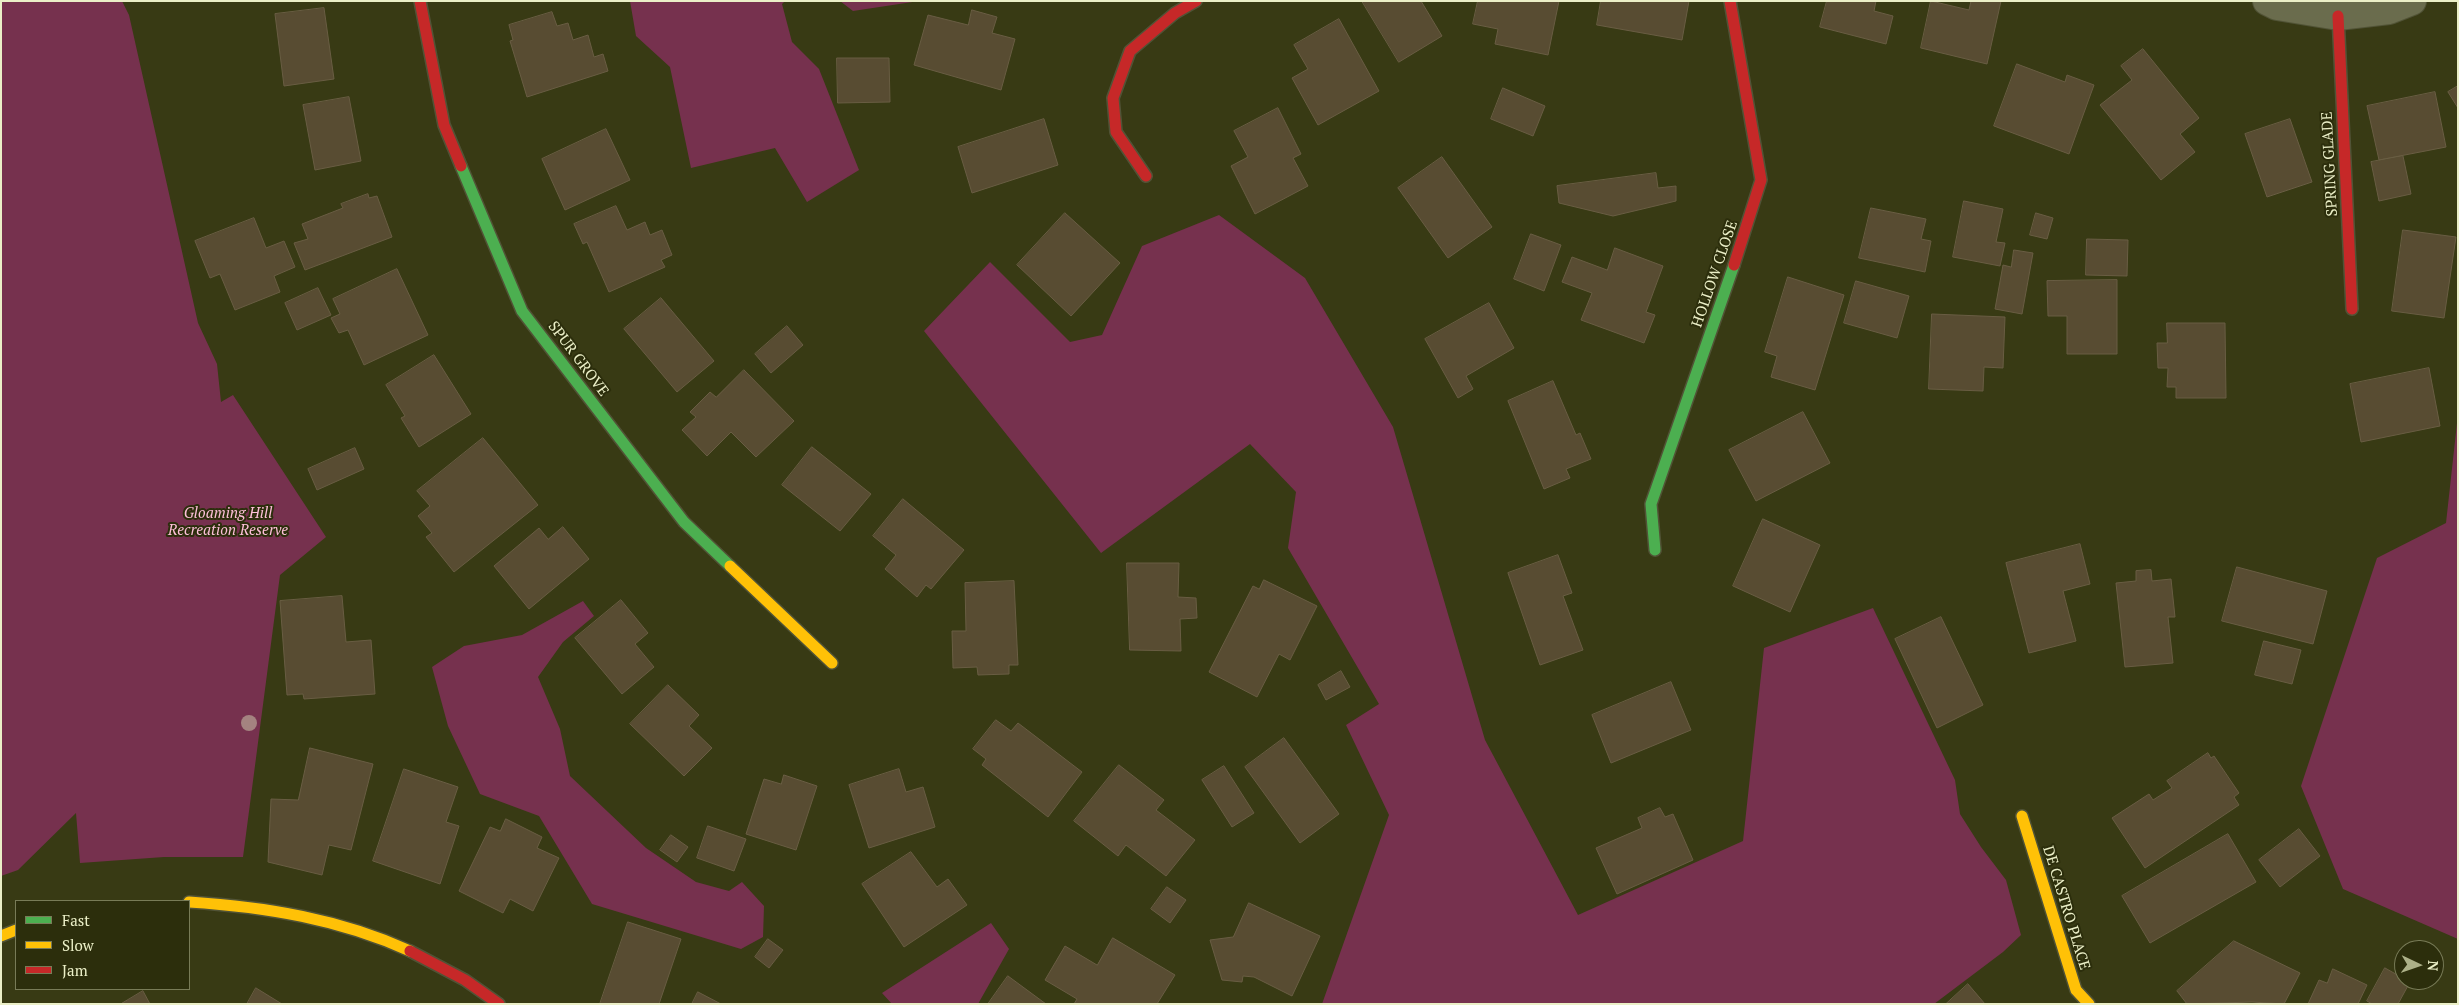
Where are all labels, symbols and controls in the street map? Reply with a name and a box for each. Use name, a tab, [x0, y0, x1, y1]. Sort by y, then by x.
street label: SPRING GLADE	[2318, 111, 2342, 217]
street label: HOLLOW CLOSE	[1688, 218, 1742, 330]
street label: SPUR GROVE	[544, 318, 612, 400]
park label: Gloaming Hill Recreation Reserve	[168, 505, 288, 540]
street label: DE CASTRO PLACE	[2039, 844, 2093, 972]
legend	[15, 900, 190, 990]
text: Fast	[62, 910, 90, 930]
text: Slow	[62, 935, 94, 955]
north arrow	[2394, 940, 2444, 990]
text: Jam	[62, 960, 88, 980]
text: N	[2424, 960, 2443, 972]

